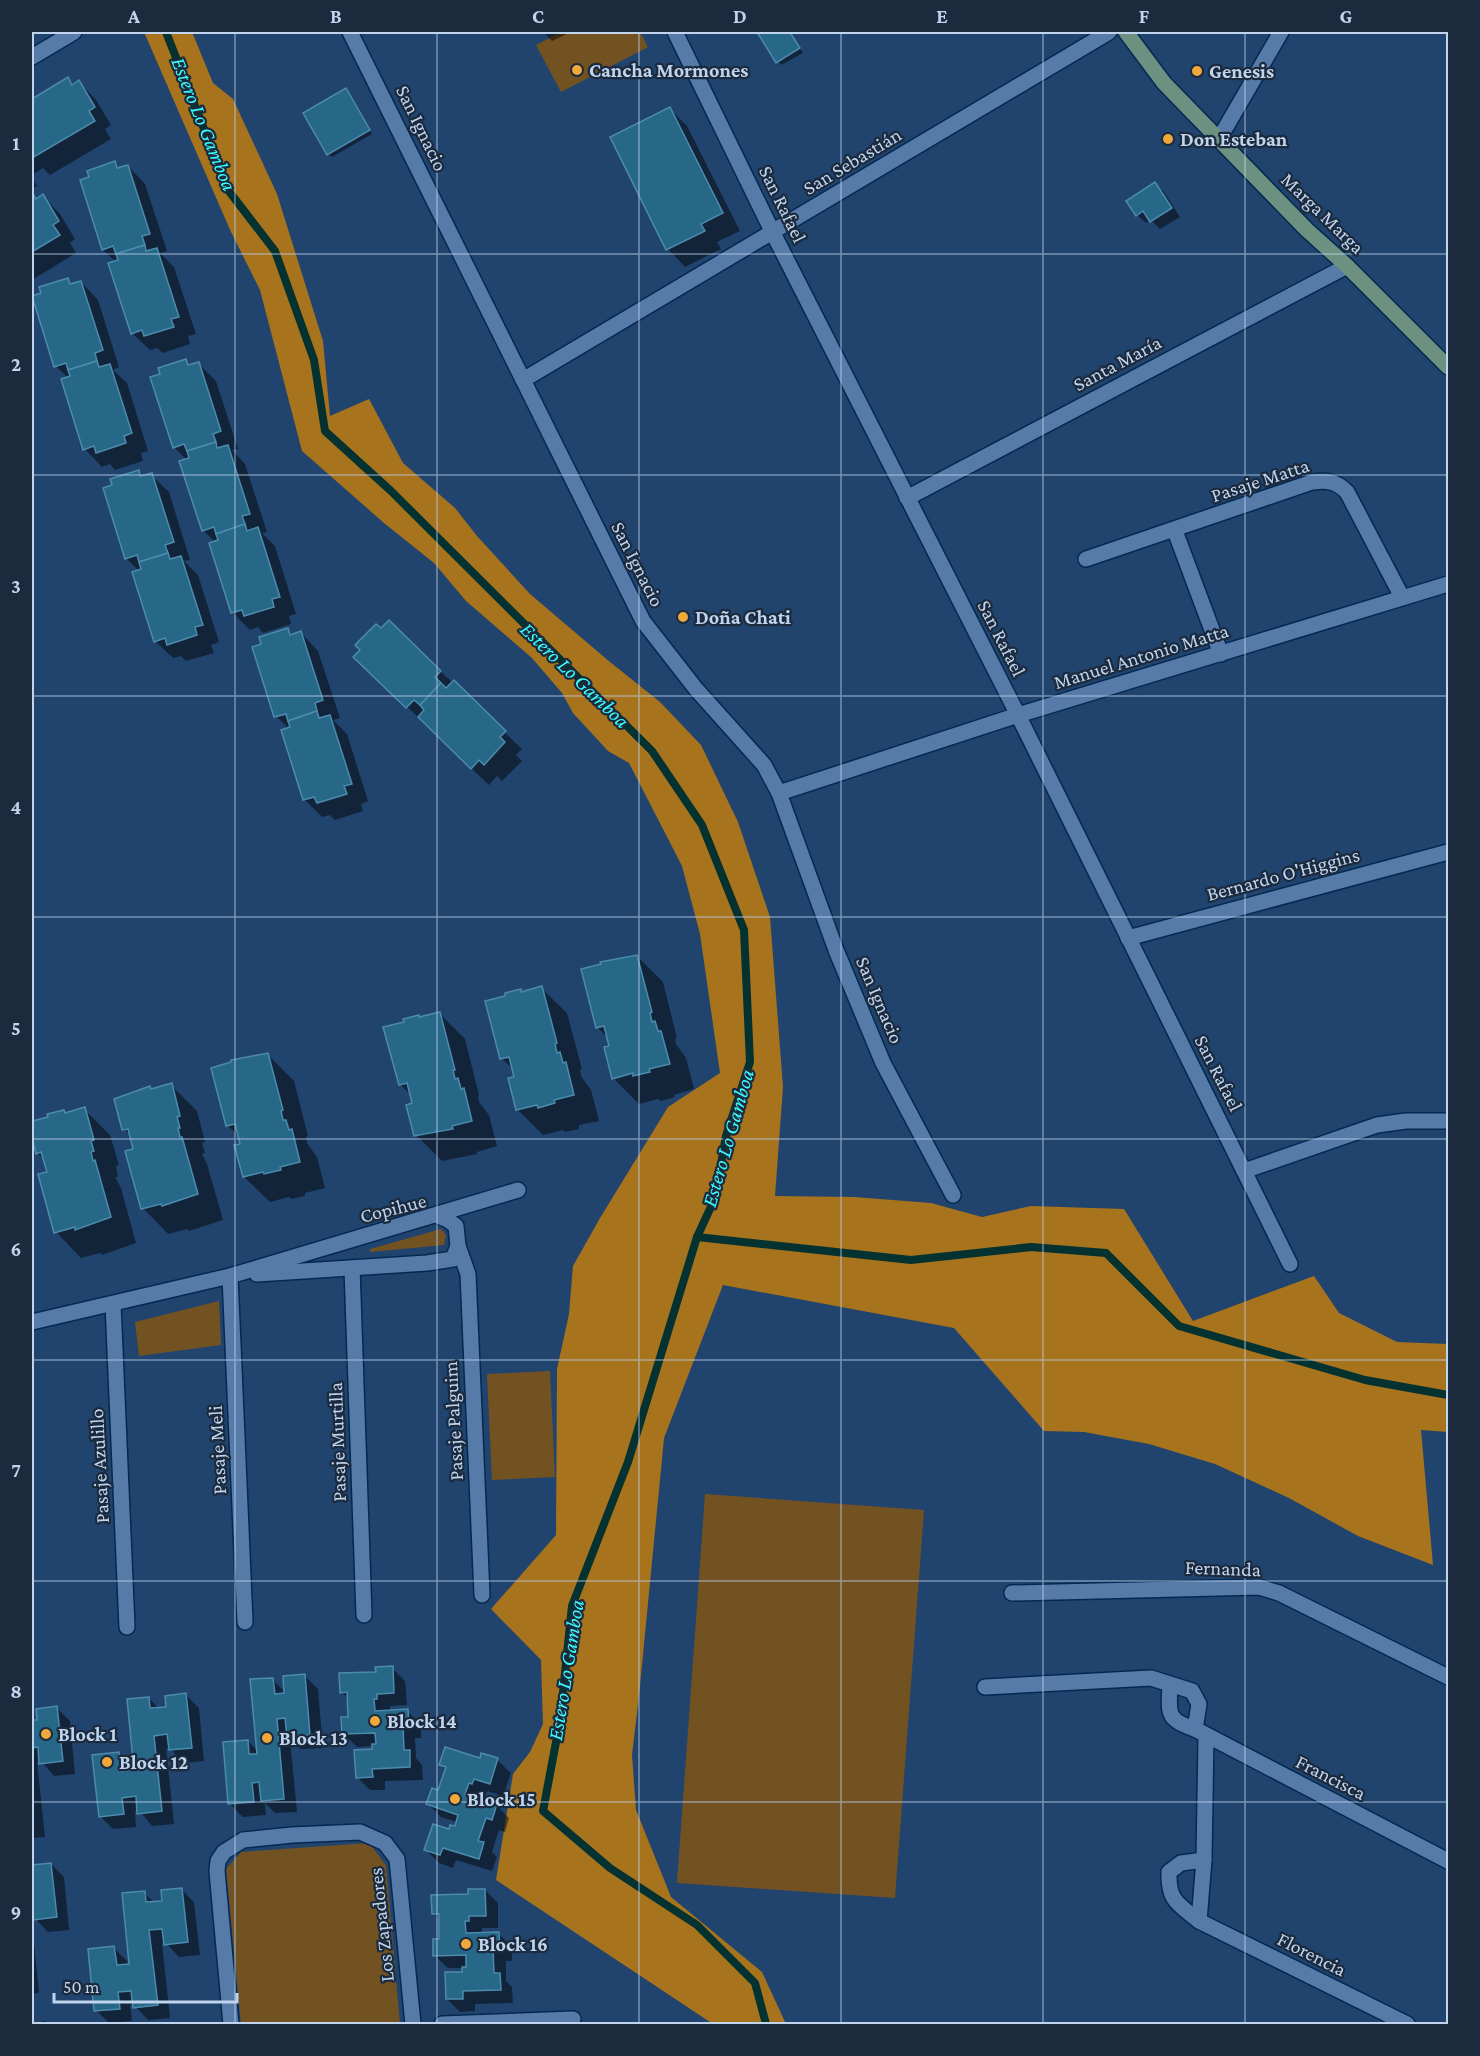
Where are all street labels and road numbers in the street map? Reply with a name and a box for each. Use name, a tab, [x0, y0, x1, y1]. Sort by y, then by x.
street label: San Ignacio	[391, 82, 452, 175]
street label: San Sebastián	[799, 123, 905, 199]
street label: San Rafael	[755, 162, 811, 246]
street label: Marga Marga	[1276, 168, 1369, 259]
street label: Santa María	[1069, 331, 1165, 395]
street label: Pasaje Matta	[1208, 454, 1312, 507]
street label: San Ignacio	[606, 518, 669, 611]
street label: San Rafael	[973, 596, 1031, 680]
street label: Manuel Antonio Matta	[1051, 619, 1231, 693]
street label: Bernardo O'Higgins	[1204, 843, 1362, 906]
street label: San Ignacio	[851, 953, 908, 1047]
street label: San Rafael	[1190, 1031, 1248, 1115]
street label: Copihue	[358, 1189, 429, 1228]
street label: Pasaje Palguim	[439, 1361, 468, 1481]
street label: Pasaje Murtilla	[324, 1382, 351, 1502]
street label: Pasaje Meli	[204, 1405, 231, 1495]
street label: Pasaje Azulillo	[85, 1408, 114, 1524]
street label: Fernanda	[1185, 1556, 1261, 1580]
street label: Francisca	[1292, 1750, 1370, 1804]
street label: Los Zapadores	[364, 1867, 399, 1983]
street label: Florencia	[1274, 1927, 1350, 1981]

